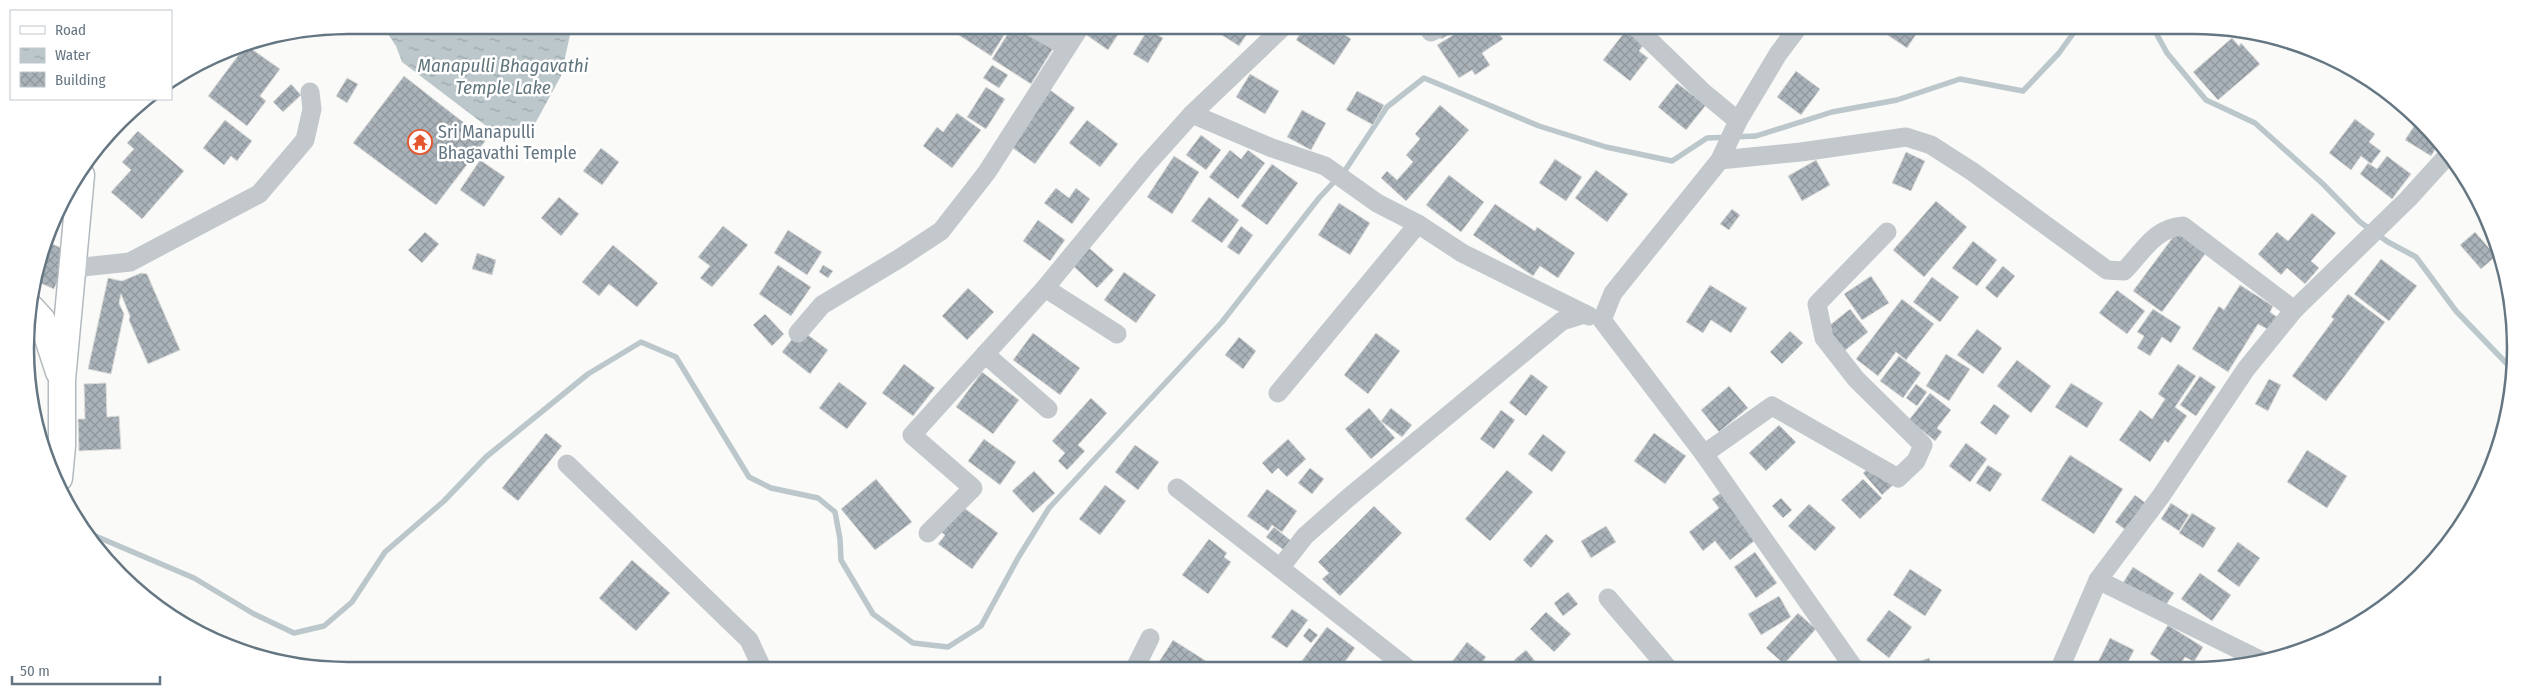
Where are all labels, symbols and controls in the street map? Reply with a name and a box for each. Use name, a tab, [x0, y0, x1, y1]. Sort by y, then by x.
legend	[10, 10, 172, 100]
text: Road	[55, 21, 86, 39]
text: Water	[55, 46, 91, 64]
water label: Manapulli Bhagavathi Temple Lake	[417, 54, 589, 99]
text: Building	[55, 71, 106, 89]
place label: Sri Manapulli Bhagavathi Temple	[438, 121, 577, 164]
temple icon: Sri Manapulli Bhagavathi Temple	[407, 129, 433, 155]
scale bar	[12, 654, 160, 686]
text: 50 m	[20, 662, 50, 680]

